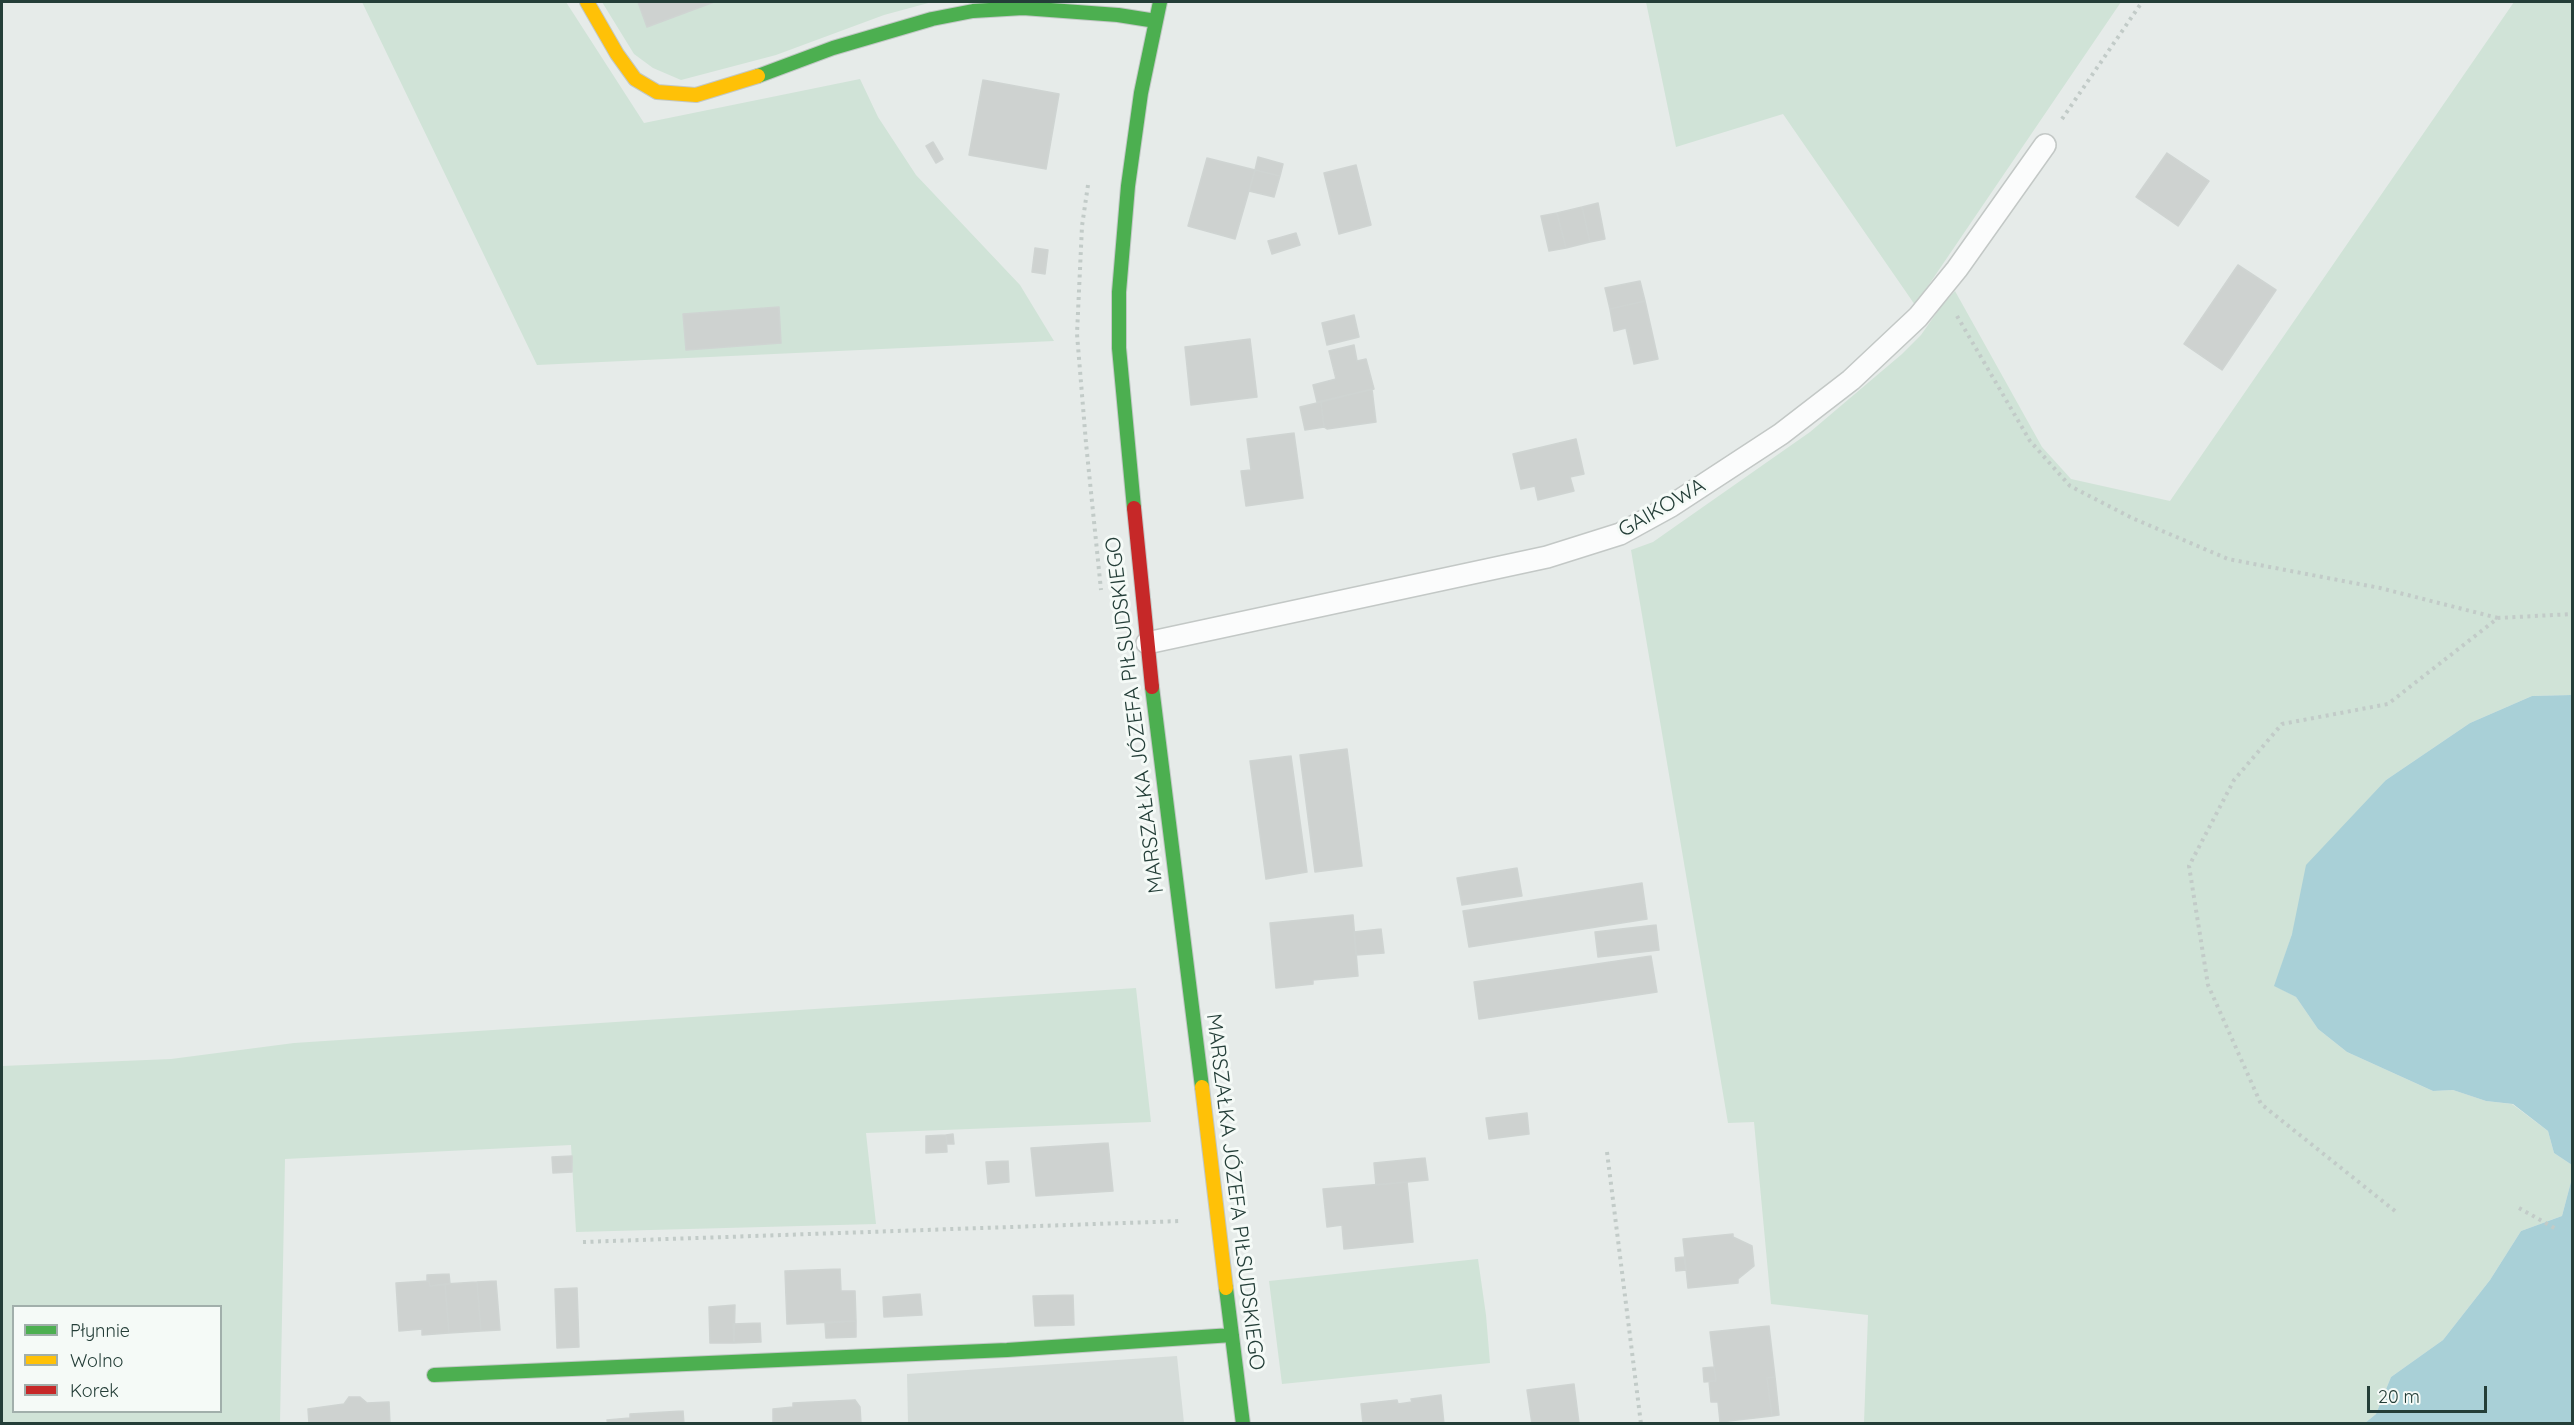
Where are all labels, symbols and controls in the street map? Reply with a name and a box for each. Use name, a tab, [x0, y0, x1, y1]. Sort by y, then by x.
street label: GAIKOWA	[1614, 473, 1710, 543]
street label: MARSZAŁKA JÓZEFA PIŁSUDSKIEGO	[1101, 535, 1169, 895]
street label: MARSZAŁKA JÓZEFA PIŁSUDSKIEGO	[1201, 1012, 1269, 1372]
legend	[12, 1305, 222, 1413]
text: Płynnie	[70, 1319, 130, 1342]
text: Wolno	[70, 1349, 123, 1372]
scale bar	[2370, 1374, 2490, 1412]
text: Korek	[70, 1379, 119, 1402]
text: 20 m	[2378, 1385, 2420, 1408]

